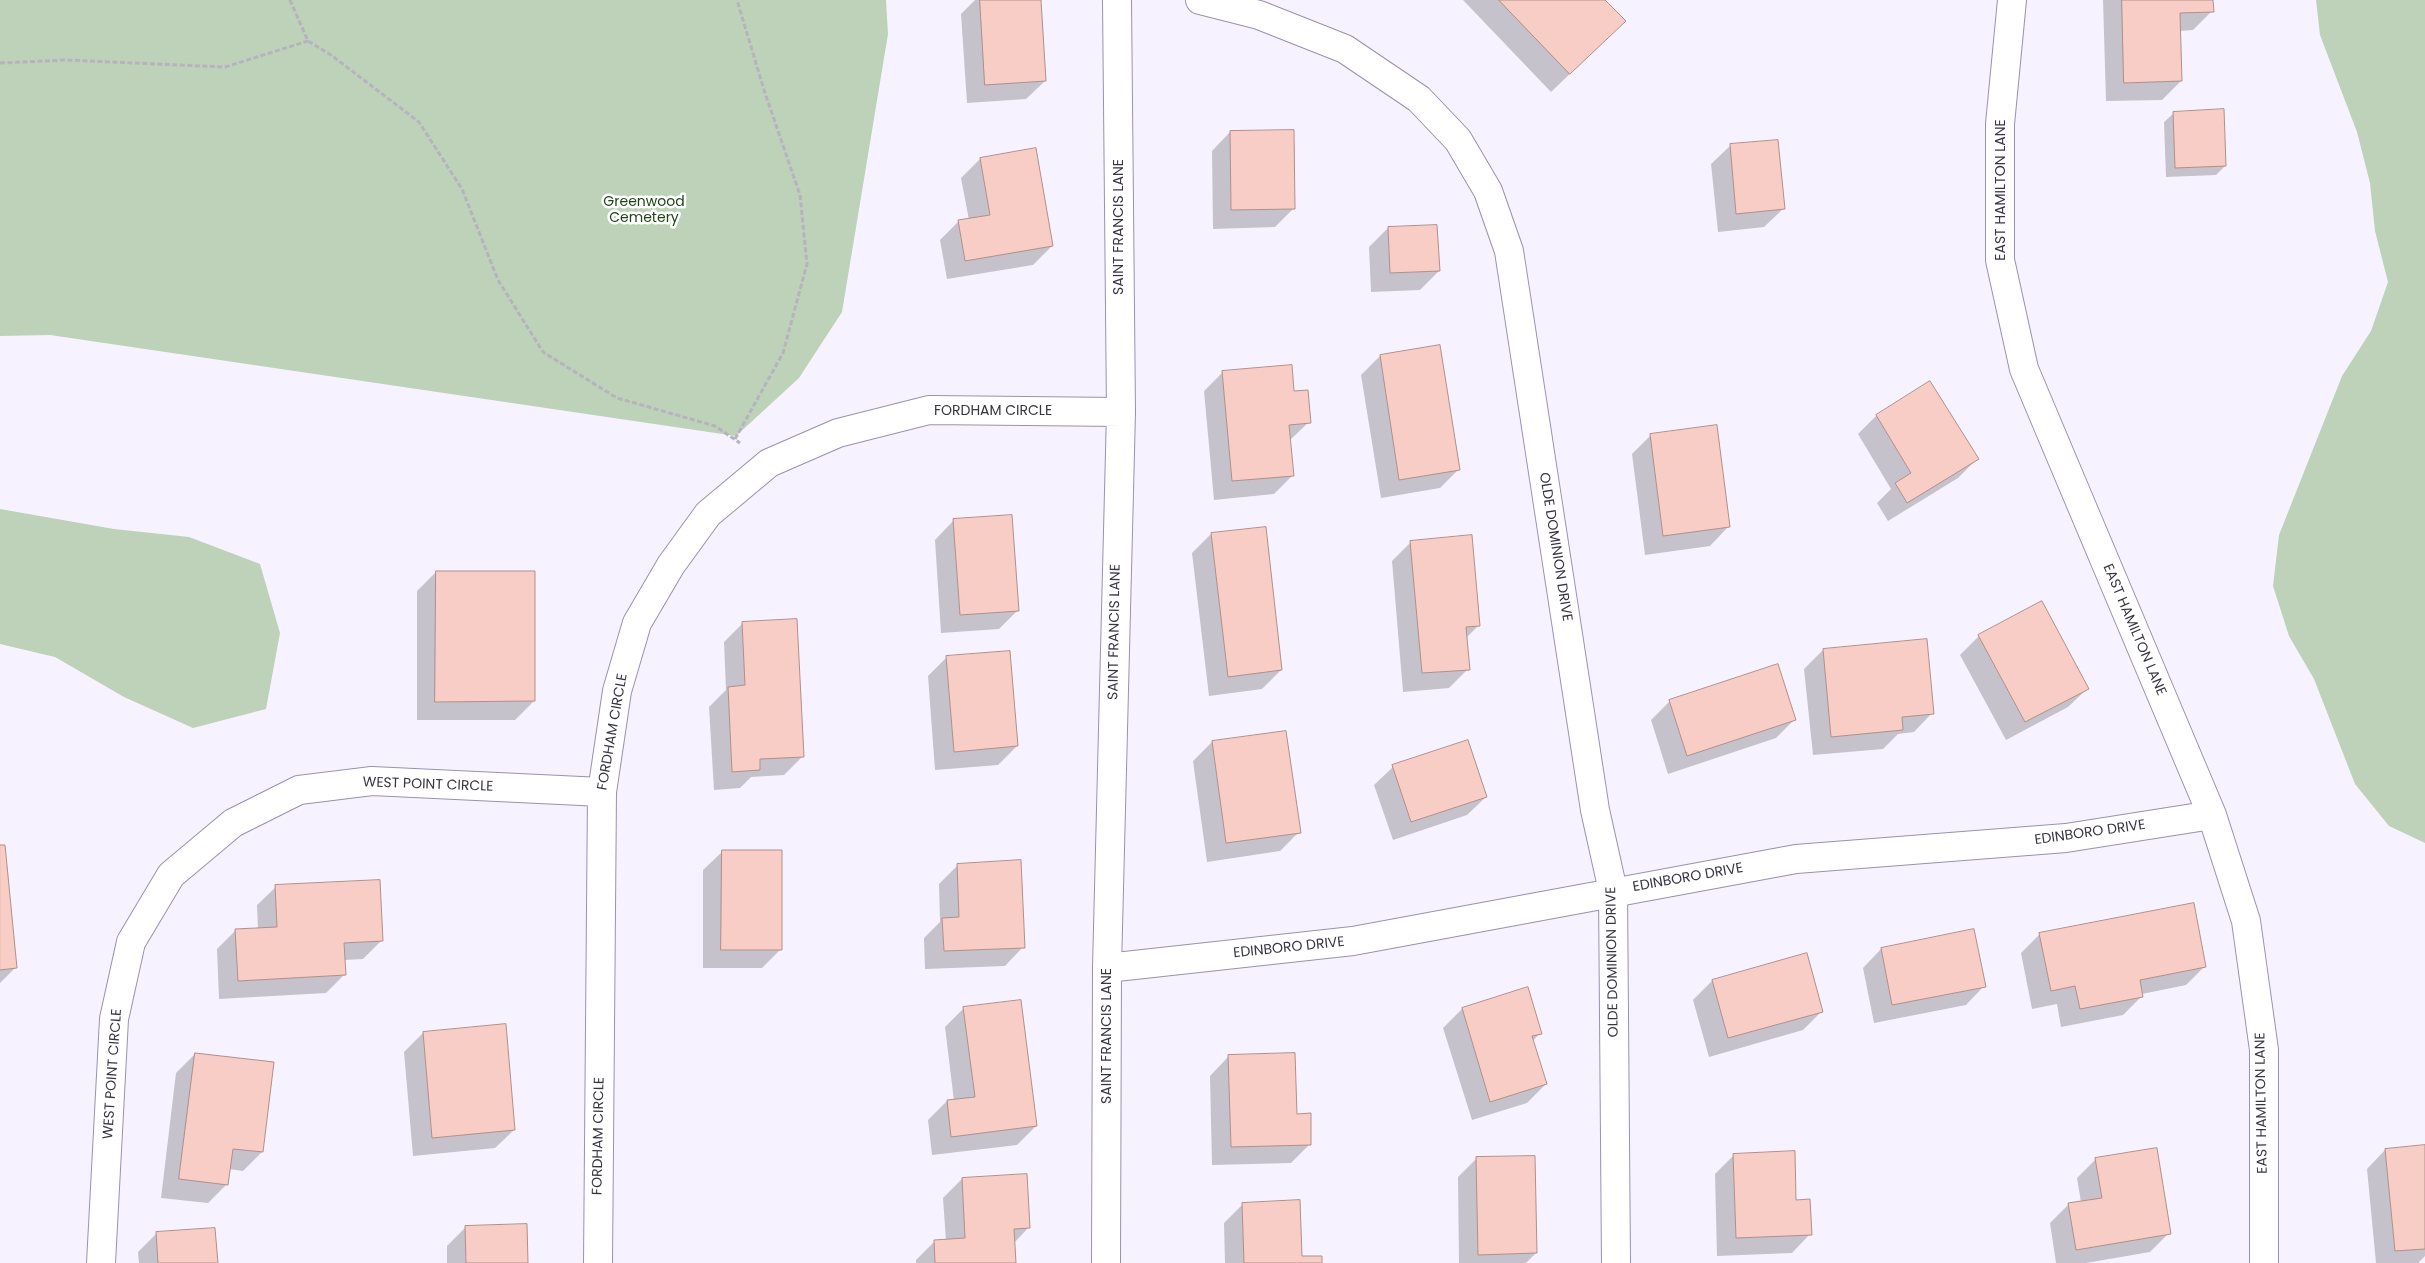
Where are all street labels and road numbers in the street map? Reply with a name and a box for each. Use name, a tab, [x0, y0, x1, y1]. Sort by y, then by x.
street label: EAST HAMILTON LANE	[1993, 119, 2009, 261]
street label: SAINT FRANCIS LANE	[1111, 159, 1127, 295]
street label: FORDHAM CIRCLE	[934, 403, 1052, 419]
street label: OLDE DOMINION DRIVE	[1535, 471, 1575, 623]
street label: EAST HAMILTON LANE	[2099, 562, 2169, 698]
street label: SAINT FRANCIS LANE	[1105, 564, 1125, 700]
street label: FORDHAM CIRCLE	[594, 672, 632, 792]
street label: WEST POINT CIRCLE	[362, 774, 494, 796]
street label: EDINBORO DRIVE	[2034, 817, 2146, 849]
street label: EDINBORO DRIVE	[1632, 860, 1744, 896]
street label: OLDE DOMINION DRIVE	[1603, 887, 1623, 1037]
street label: EDINBORO DRIVE	[1233, 934, 1345, 962]
street label: SAINT FRANCIS LANE	[1099, 968, 1115, 1104]
street label: WEST POINT CIRCLE	[100, 1008, 126, 1140]
street label: EAST HAMILTON LANE	[2252, 1032, 2272, 1174]
street label: FORDHAM CIRCLE	[590, 1077, 608, 1195]

